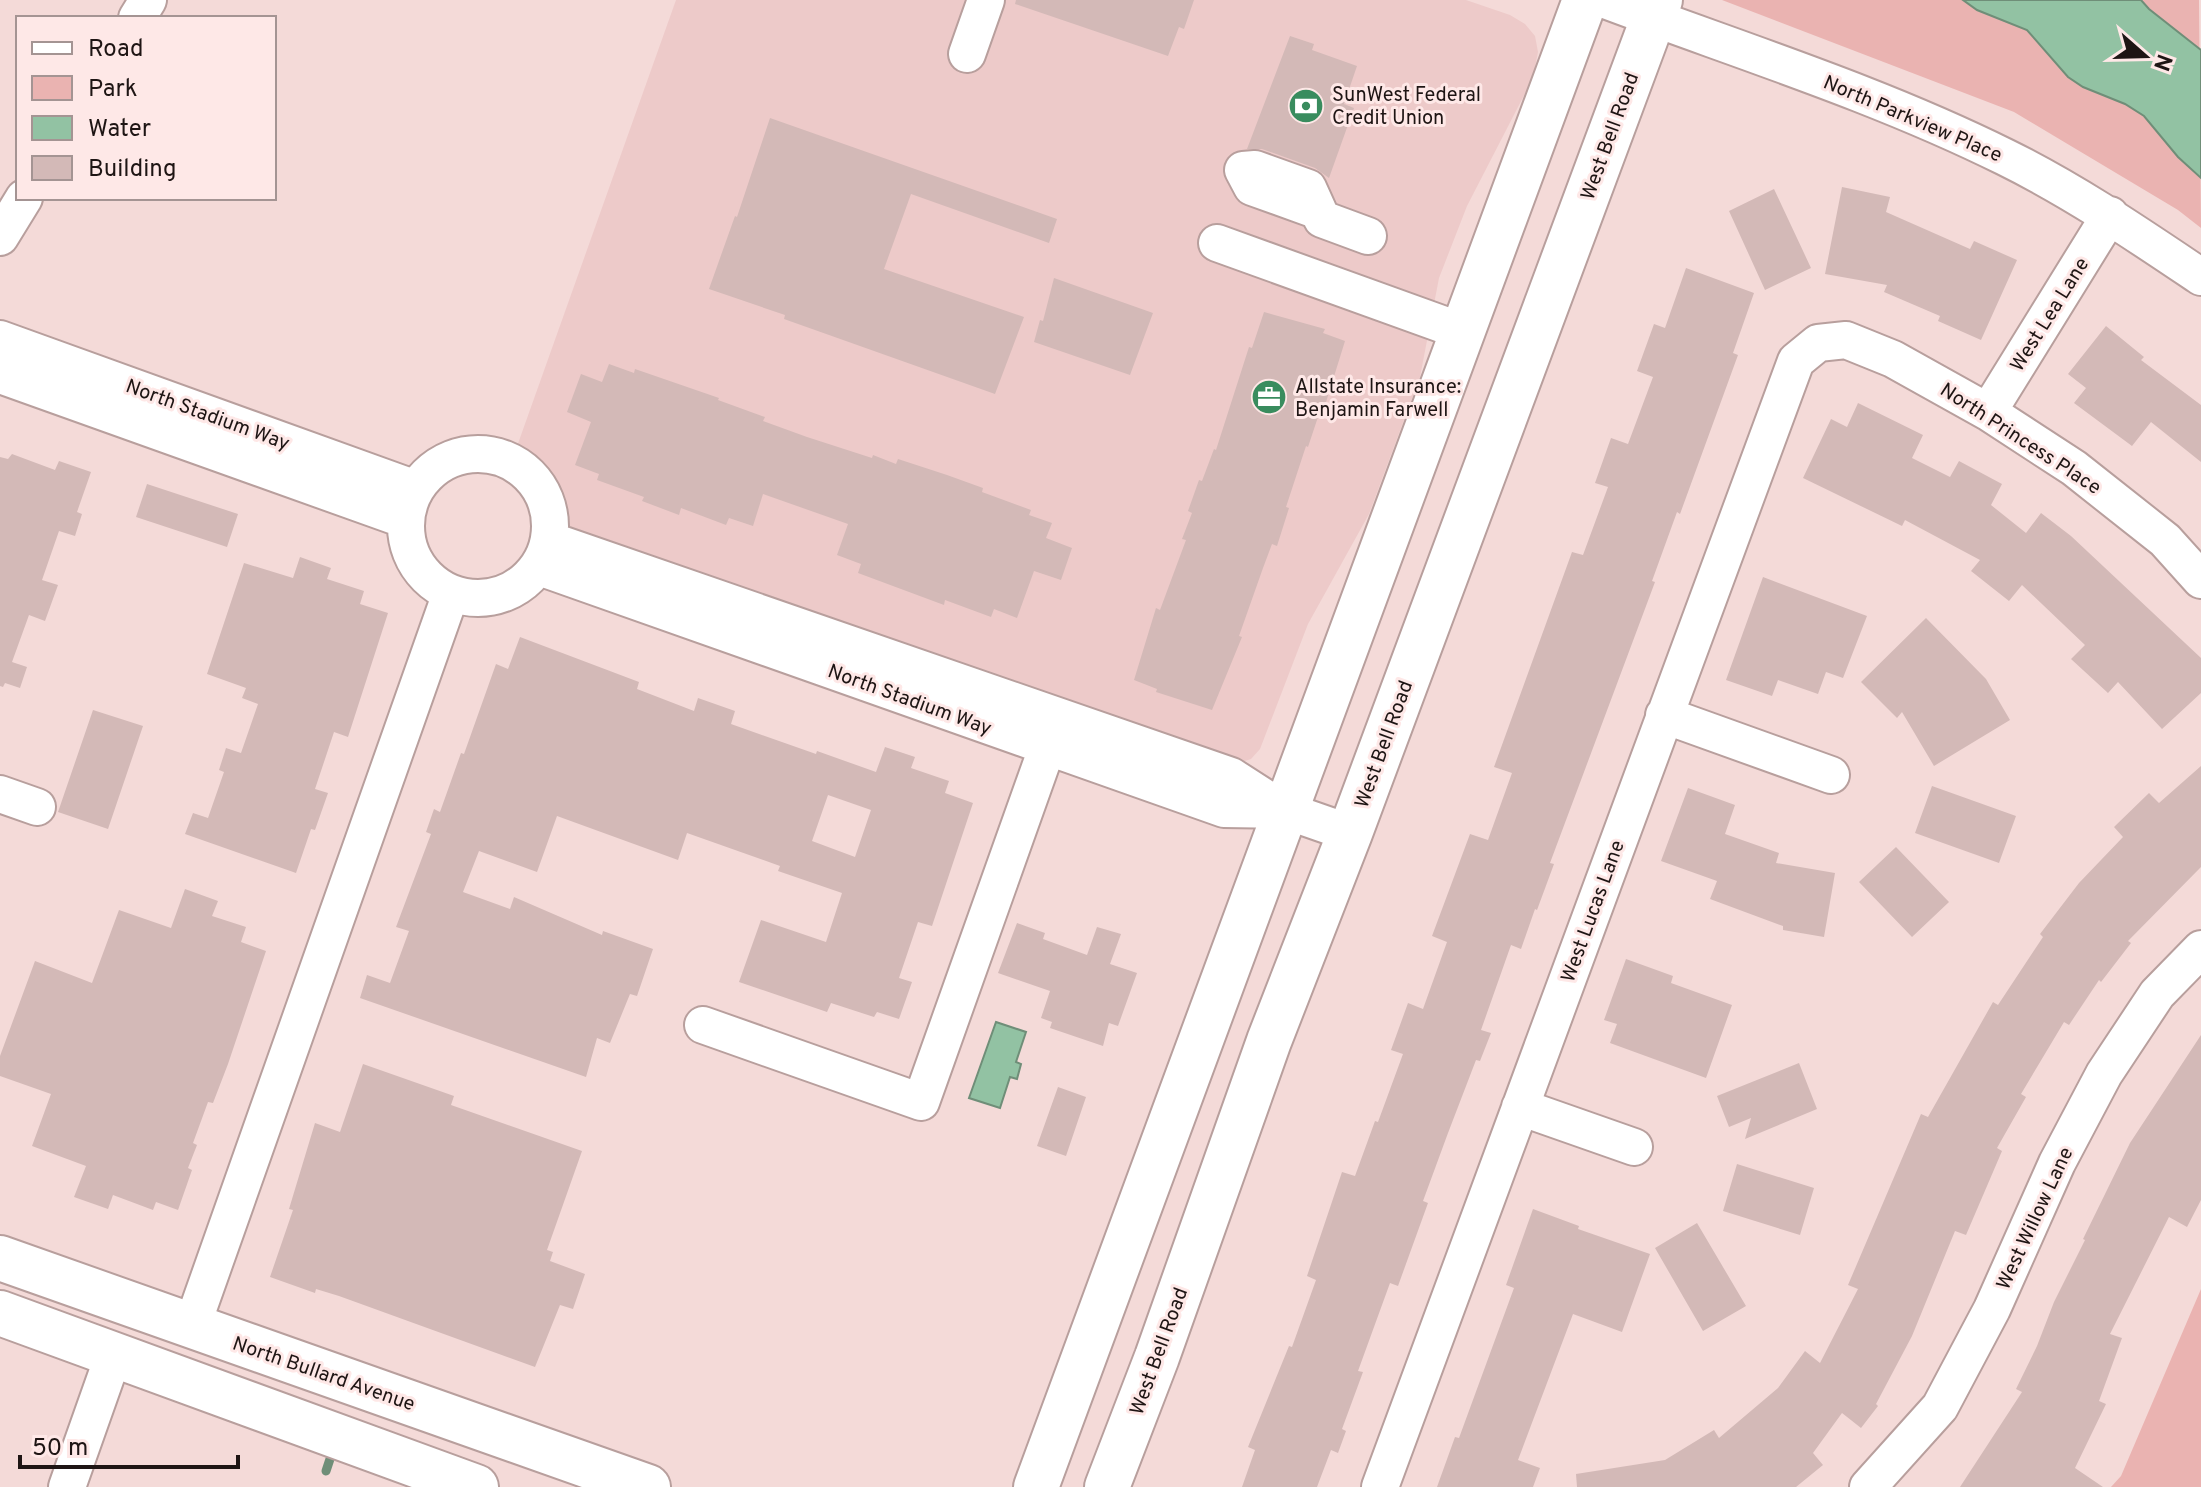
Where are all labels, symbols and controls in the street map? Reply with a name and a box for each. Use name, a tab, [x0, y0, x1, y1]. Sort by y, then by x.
legend	[16, 16, 276, 200]
north arrow	[2105, 16, 2185, 96]
text: Road	[88, 35, 144, 65]
text: N	[2146, 50, 2177, 74]
street label: West Bell Road	[1576, 69, 1646, 204]
street label: North Parkview Place	[1819, 70, 2006, 169]
text: Park	[88, 75, 138, 105]
place label: SunWest Federal Credit Union	[1332, 83, 1481, 132]
bank icon: SunWest Federal Credit Union	[1287, 87, 1325, 125]
text: Water	[88, 115, 151, 145]
text: Building	[88, 155, 177, 185]
street label: West Lea Lane	[2005, 253, 2096, 377]
street label: North Stadium Way	[122, 374, 293, 458]
place label: Allstate Insurance: Benjamin Farwell	[1295, 375, 1461, 424]
office icon: Allstate Insurance: Benjamin Farwell	[1250, 378, 1288, 416]
street label: North Princess Place	[1934, 378, 2105, 502]
street label: North Stadium Way	[824, 659, 995, 743]
street label: West Bell Road	[1350, 677, 1420, 812]
street label: West Lucas Lane	[1556, 837, 1632, 986]
street label: West Willow Lane	[1991, 1143, 2080, 1294]
street label: West Bell Road	[1125, 1284, 1195, 1419]
street label: North Bullard Avenue	[229, 1331, 418, 1418]
scale bar	[20, 1419, 238, 1469]
text: 50 m	[32, 1434, 88, 1464]

